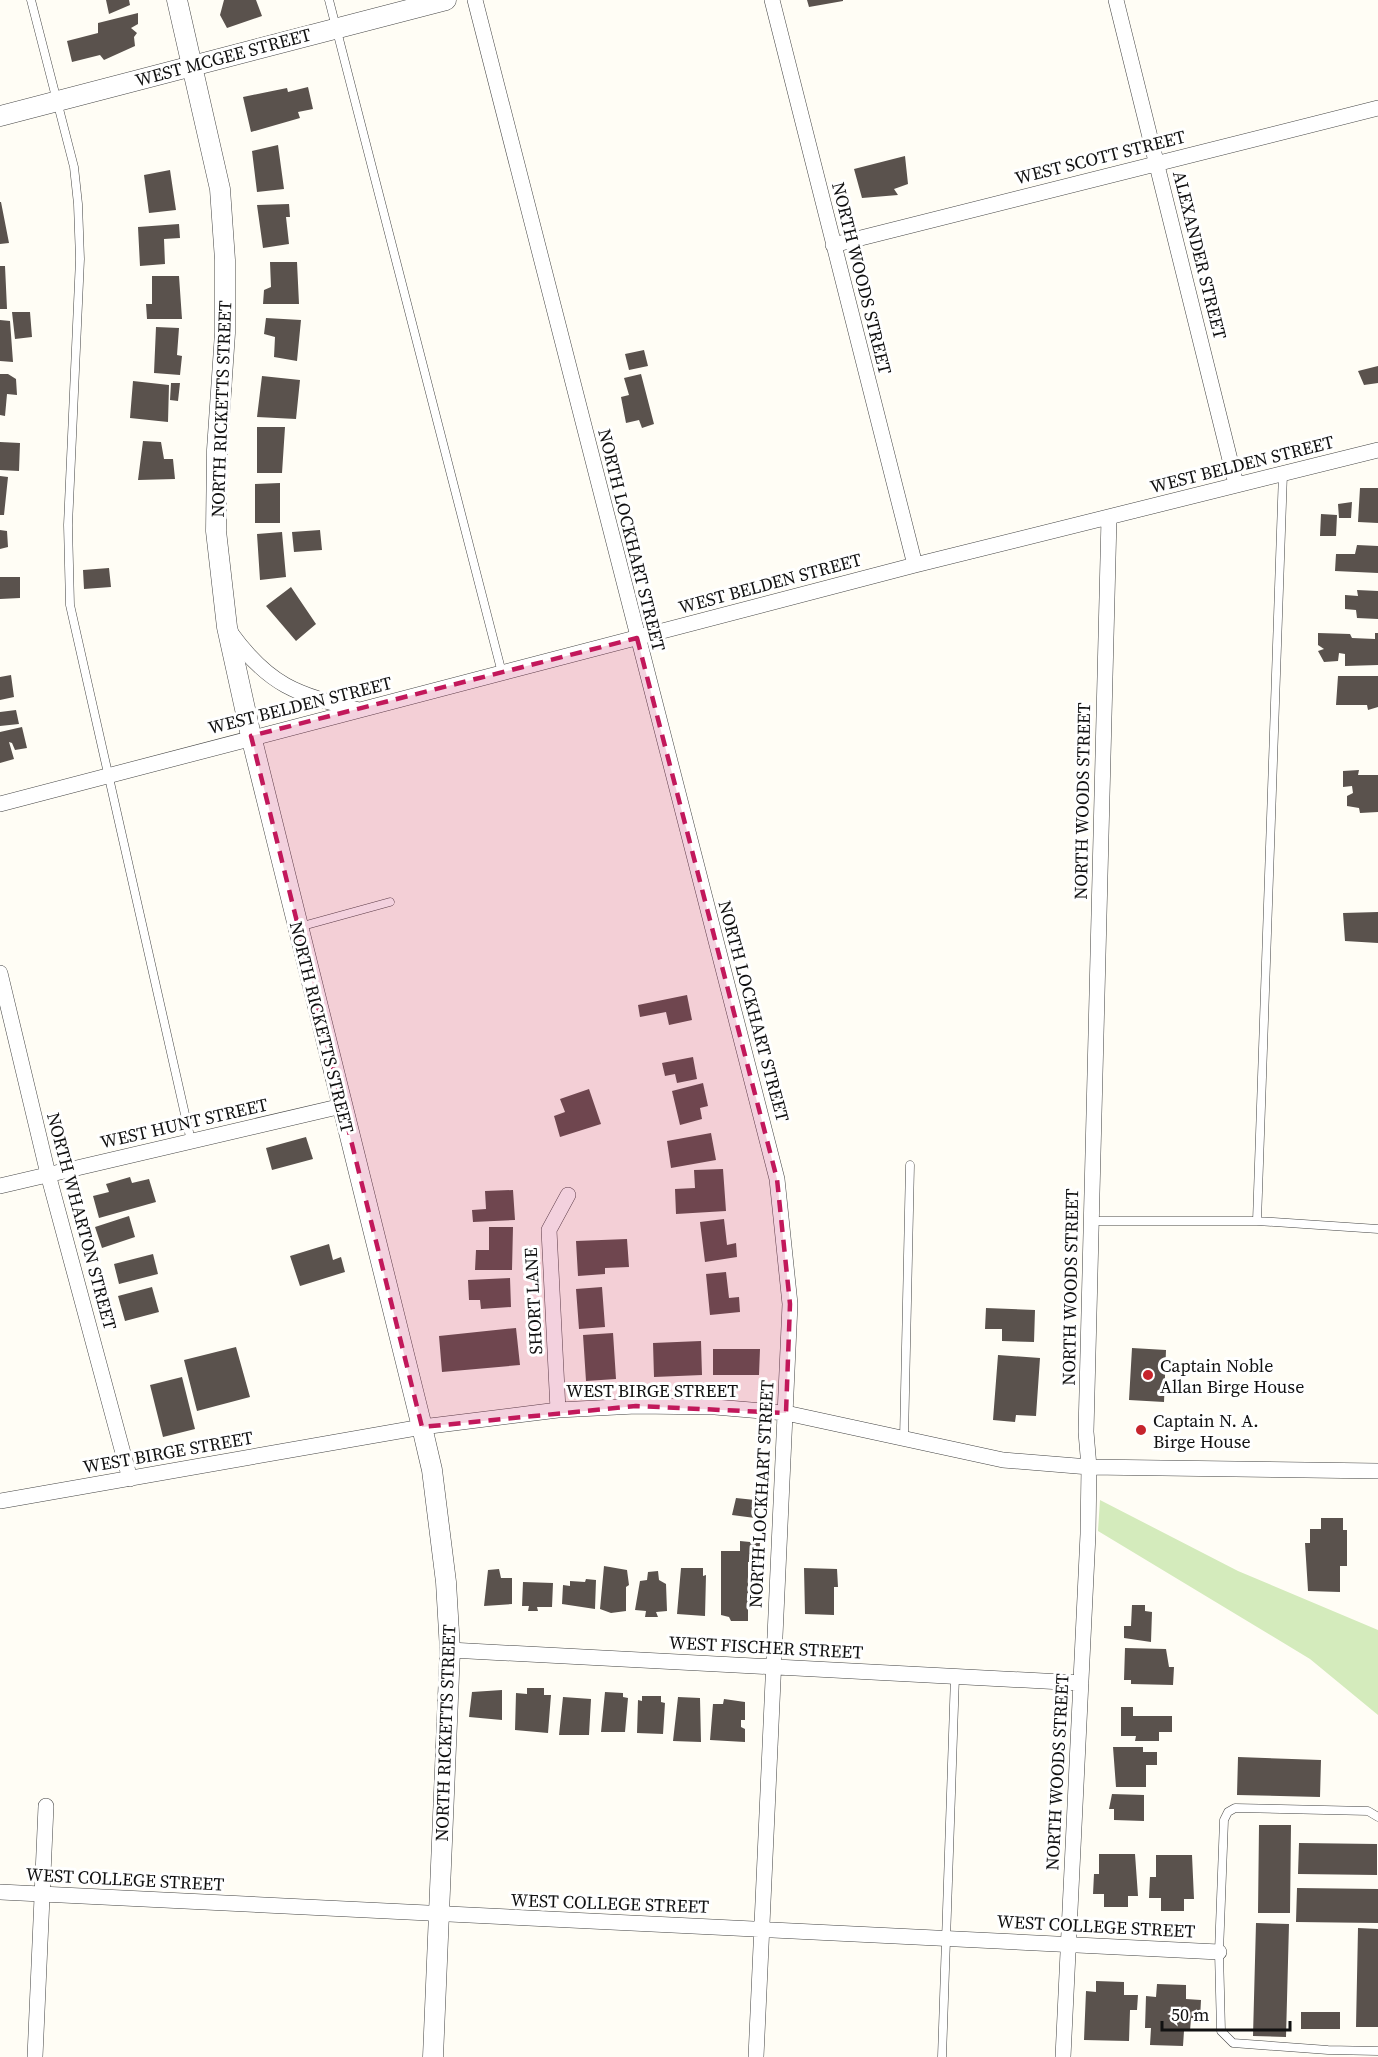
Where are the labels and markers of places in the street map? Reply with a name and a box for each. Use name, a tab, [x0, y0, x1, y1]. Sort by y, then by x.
place label: Captain Noble Allan Birge House	[1160, 1353, 1304, 1399]
marker: Captain Noble Allan Birge House	[1141, 1368, 1155, 1382]
place label: Captain N. A. Birge House	[1153, 1408, 1259, 1454]
marker: Captain N. A. Birge House	[1134, 1423, 1148, 1437]

